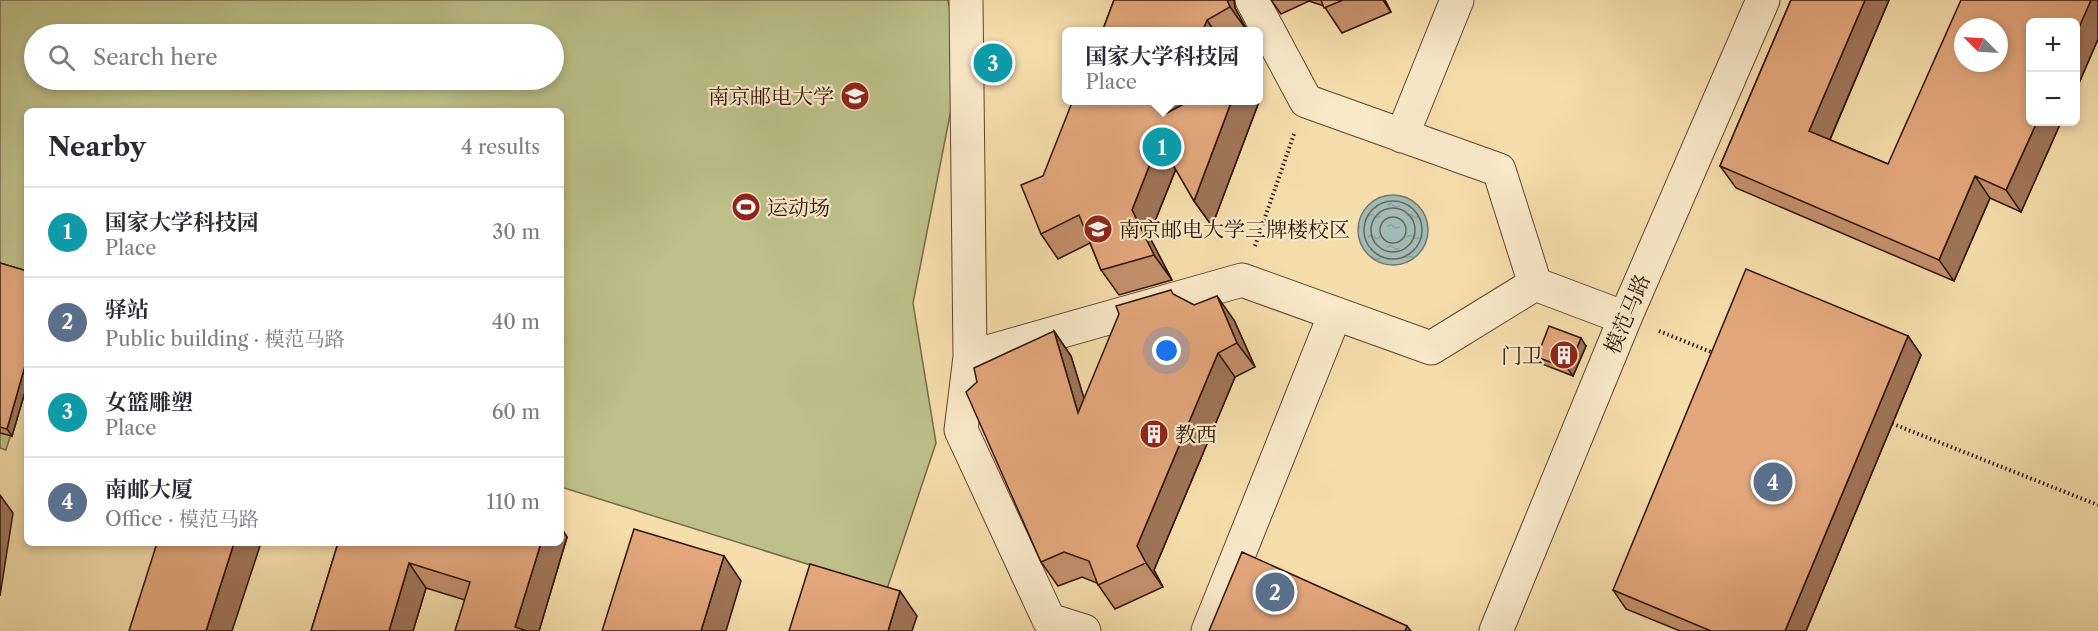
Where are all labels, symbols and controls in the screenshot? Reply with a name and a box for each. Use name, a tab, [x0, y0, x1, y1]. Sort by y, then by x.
north arrow	[1954, 18, 2008, 72]
map controls	[2026, 18, 2080, 126]
button: +	[2026, 18, 2080, 72]
search box	[24, 24, 564, 90]
popup	[1062, 27, 1263, 105]
pin: 3	[974, 40, 1012, 86]
icon: search	[45, 41, 78, 74]
text: 国家大学科技园	[1085, 43, 1240, 70]
text: Search here	[93, 44, 218, 71]
text: Place	[1085, 70, 1137, 94]
button: −	[2026, 72, 2080, 126]
school or university icon: 南京邮电大学	[839, 80, 871, 112]
place label: 南京邮电大学	[708, 84, 834, 109]
pin: 1	[1142, 124, 1182, 170]
text: Nearby	[48, 131, 146, 163]
text: 4 results	[461, 135, 540, 159]
sports icon: 运动场	[730, 191, 762, 223]
place label: 运动场	[767, 195, 830, 220]
text: 国家大学科技园	[105, 209, 259, 236]
school or university icon: 南京邮电大学三牌楼校区	[1082, 213, 1114, 245]
place label: 南京邮电大学三牌楼校区	[1119, 217, 1350, 242]
text: 1	[63, 220, 72, 244]
text: 30 m	[492, 220, 540, 244]
text: Place	[105, 236, 156, 260]
street label: 模范马路	[1599, 270, 1655, 358]
text: 驿站	[105, 296, 149, 323]
text: 2	[62, 310, 73, 334]
text: 40 m	[492, 310, 540, 334]
text: Public building · 模范马路	[105, 327, 345, 351]
your location	[1152, 336, 1181, 365]
building icon: 门卫	[1548, 339, 1580, 371]
place label: 门卫	[1501, 343, 1543, 368]
text: 女篮雕塑	[105, 389, 193, 416]
text: 3	[62, 400, 73, 424]
text: 60 m	[492, 400, 540, 424]
text: Place	[105, 416, 156, 440]
building icon: 教西	[1138, 418, 1170, 450]
place label: 教西	[1175, 422, 1217, 447]
pin: 4	[1754, 460, 1792, 504]
text: 南邮大厦	[105, 476, 193, 503]
text: 4	[62, 490, 73, 514]
text: 110 m	[487, 490, 540, 514]
text: Office · 模范马路	[105, 507, 259, 531]
pin: 2	[1256, 570, 1294, 614]

